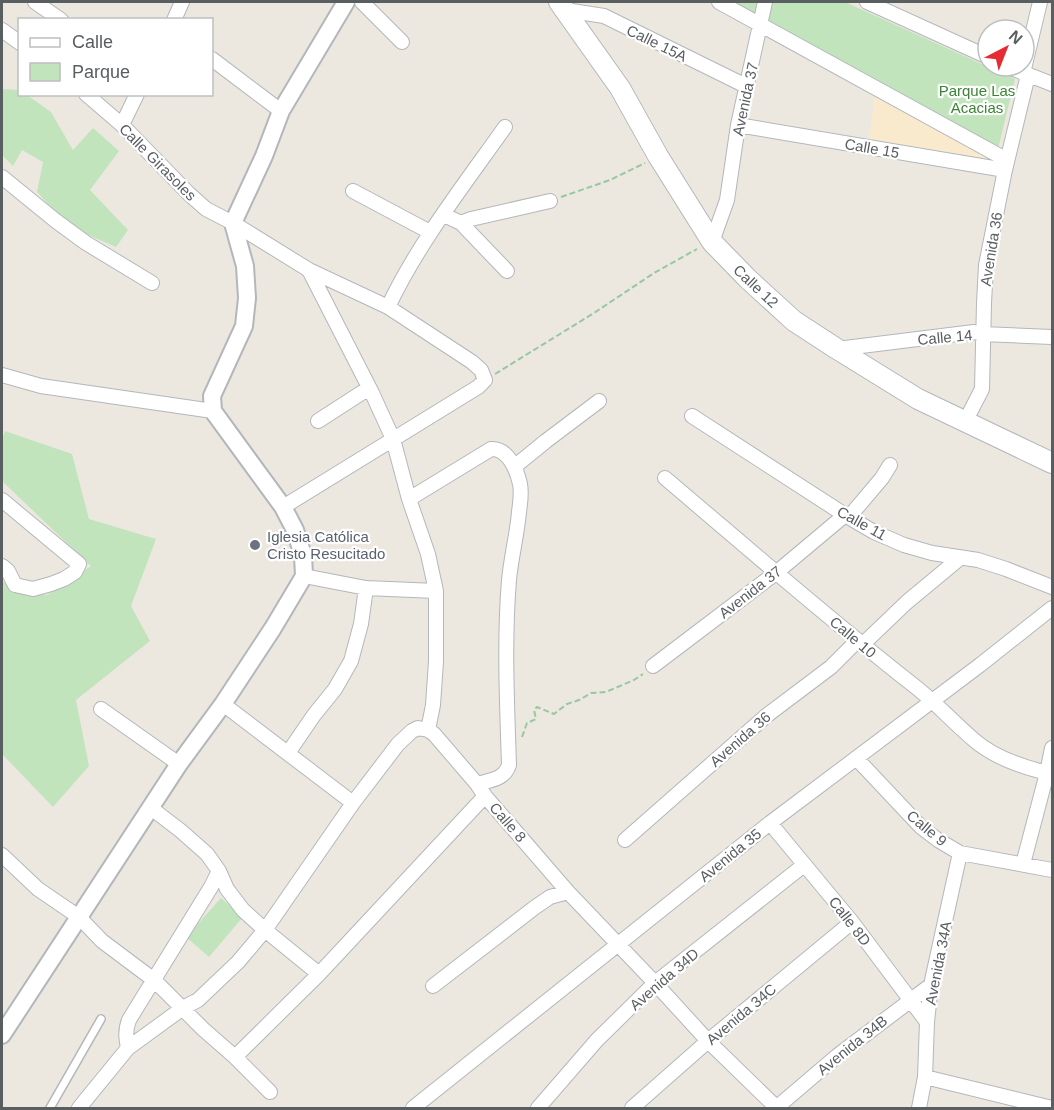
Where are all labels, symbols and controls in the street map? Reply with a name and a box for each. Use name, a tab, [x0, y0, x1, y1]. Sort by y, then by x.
legend	[18, 18, 213, 96]
north arrow	[976, 18, 1036, 78]
street label: Calle 15A	[624, 21, 690, 65]
text: N	[1006, 27, 1026, 47]
text: Calle	[72, 32, 113, 52]
street label: Avenida 37	[729, 61, 761, 137]
text: Parque	[72, 62, 130, 82]
park label: Parque Las Acacias	[939, 82, 1015, 116]
street label: Calle Girasoles	[116, 120, 200, 204]
street label: Calle 15	[843, 135, 901, 161]
street label: Avenida 36	[977, 211, 1005, 287]
street label: Calle 12	[730, 261, 782, 311]
street label: Calle 14	[917, 326, 973, 348]
street label: Calle 11	[834, 502, 890, 544]
place label: Iglesia Católica Cristo Resucitado	[267, 528, 385, 562]
marker: Iglesia Católica Cristo Resucitado	[248, 538, 262, 552]
street label: Avenida 37	[715, 562, 785, 622]
street label: Calle 10	[826, 613, 880, 661]
street label: Avenida 36	[706, 708, 774, 770]
street label: Calle 8	[486, 799, 530, 845]
street label: Calle 9	[904, 806, 950, 850]
street label: Avenida 35	[696, 825, 764, 885]
street label: Calle 8D	[826, 893, 875, 949]
street label: Avenida 34A	[922, 920, 954, 1006]
street label: Avenida 34D	[626, 944, 702, 1014]
street label: Avenida 34C	[703, 980, 779, 1048]
street label: Avenida 34B	[814, 1012, 890, 1078]

